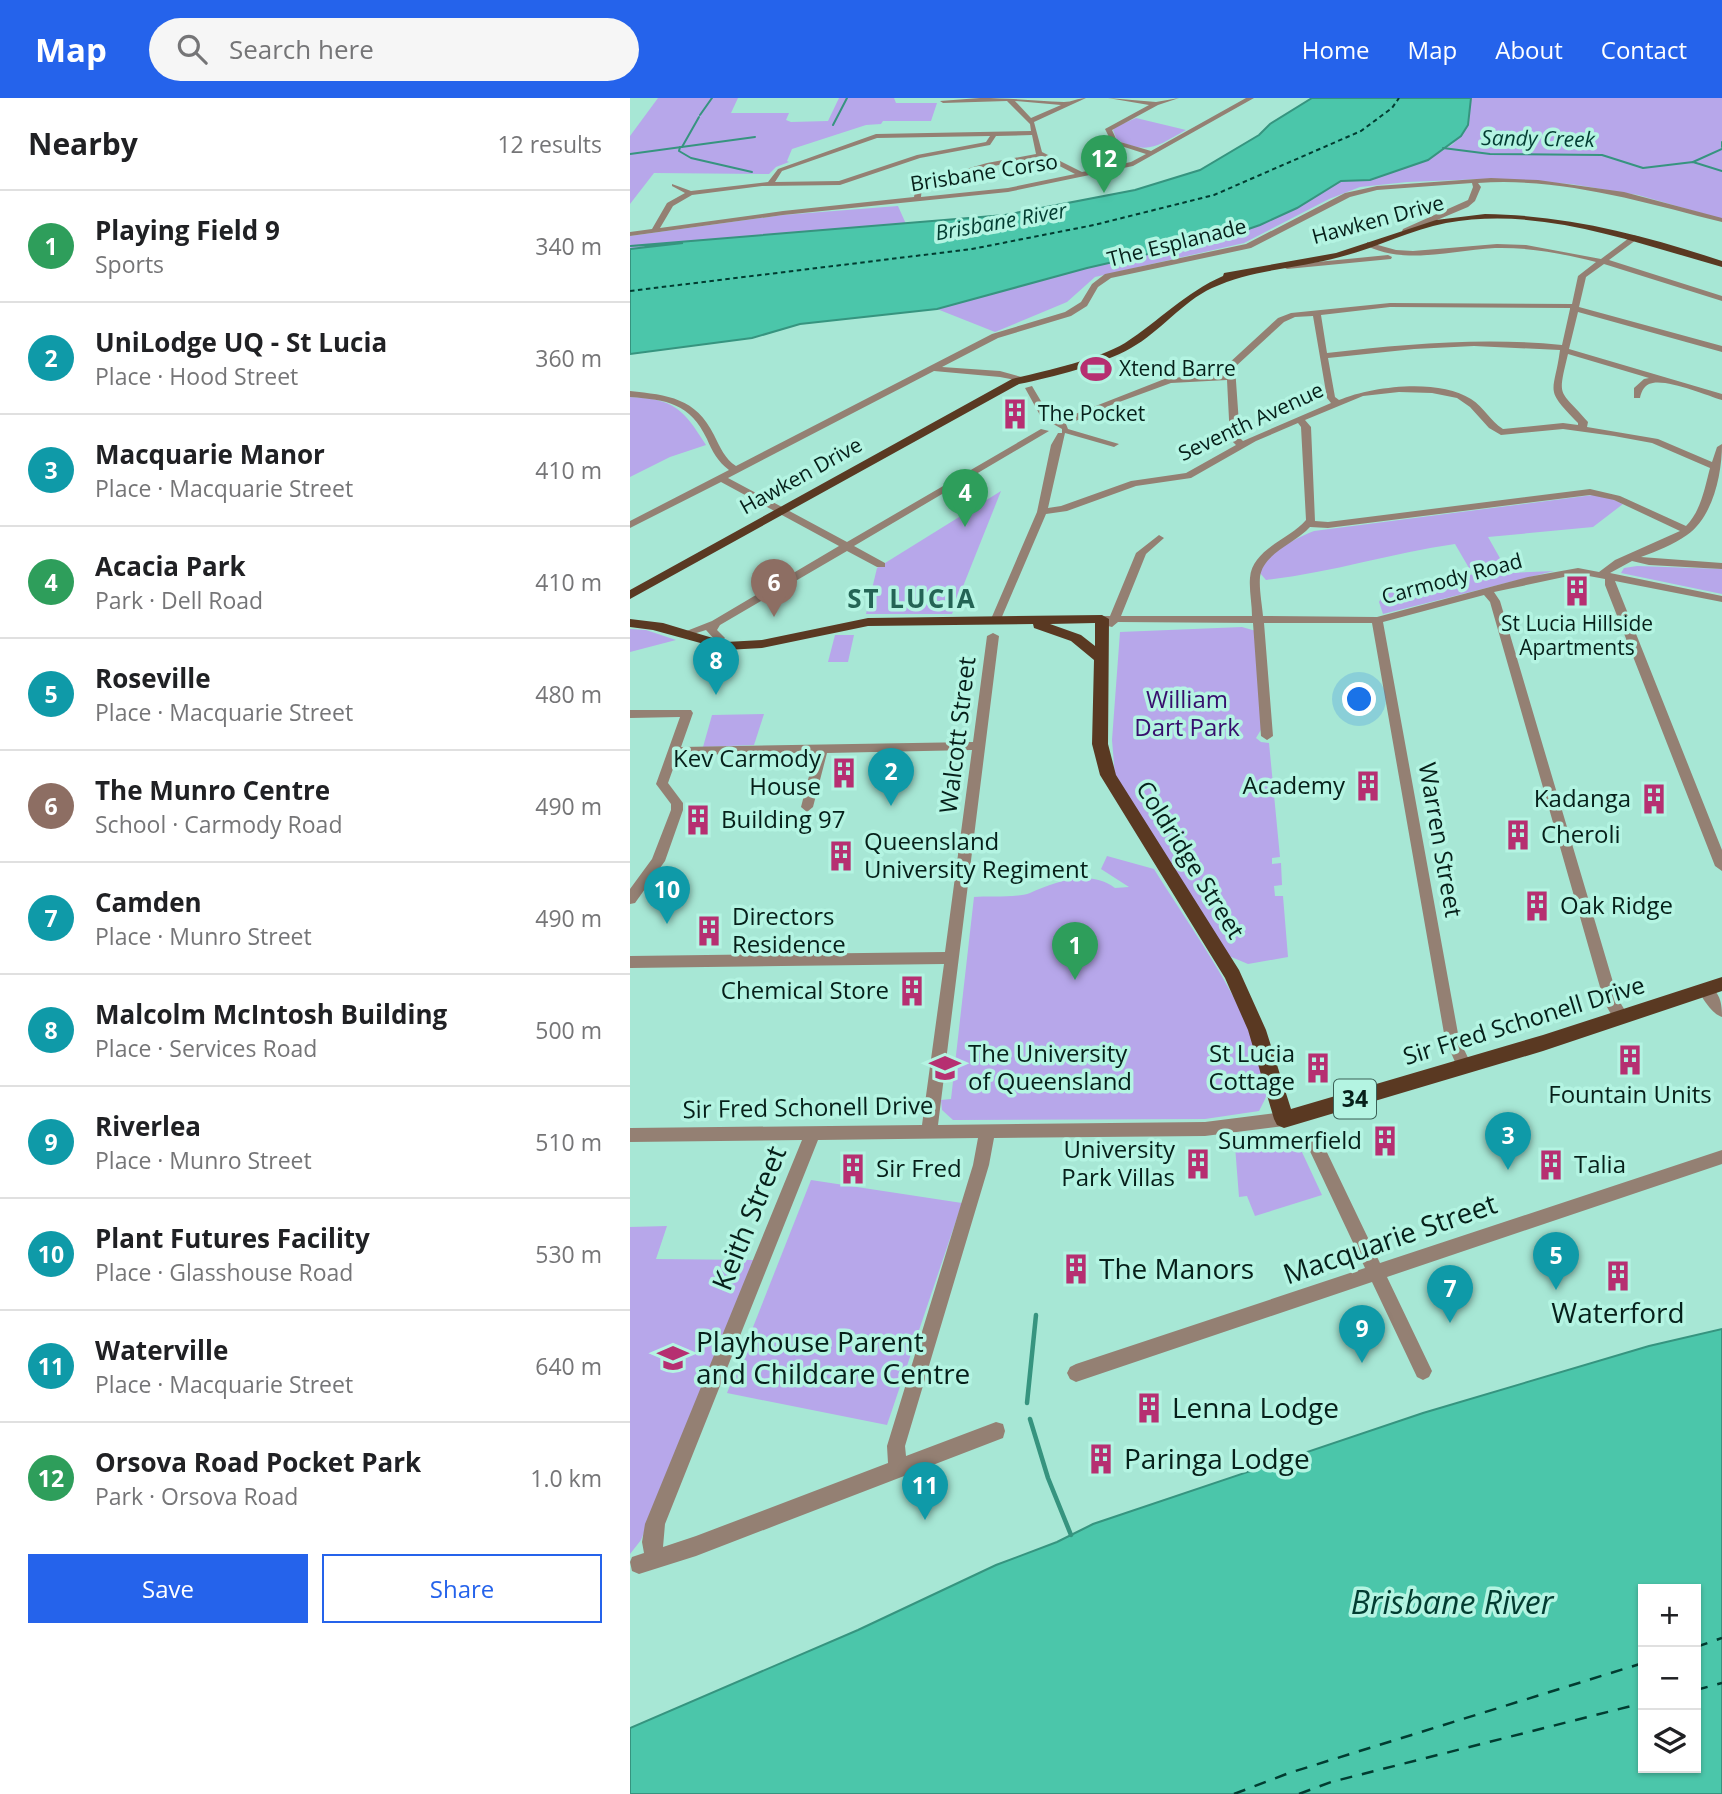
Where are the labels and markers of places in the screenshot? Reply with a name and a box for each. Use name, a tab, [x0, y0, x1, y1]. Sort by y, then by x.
pin: 12	[1081, 135, 1127, 193]
sports icon: Xtend Barre	[1079, 352, 1113, 386]
place label: Xtend Barre	[1119, 354, 1236, 382]
building icon: The Pocket	[998, 397, 1032, 431]
place label: The Pocket	[1038, 399, 1145, 427]
pin: 4	[942, 469, 988, 527]
pin: 6	[751, 559, 797, 617]
building icon: St Lucia Hillside Apartments	[1560, 574, 1594, 608]
place label: St Lucia Hillside Apartments	[1501, 609, 1653, 661]
pin: 8	[693, 637, 739, 695]
place label: Kev Carmody House	[673, 741, 822, 802]
pin: 2	[868, 748, 914, 806]
building icon: Kev Carmody House	[827, 756, 861, 790]
place label: Academy	[1243, 768, 1346, 801]
building icon: Academy	[1351, 769, 1385, 803]
place label: Kadanga	[1534, 781, 1631, 814]
building icon: Kadanga	[1637, 782, 1671, 816]
place label: Building 97	[721, 802, 846, 835]
building icon: Building 97	[681, 803, 715, 837]
place label: Cheroli	[1541, 817, 1621, 850]
building icon: Cheroli	[1501, 818, 1535, 852]
place label: Queensland University Regiment	[864, 824, 1088, 885]
building icon: Queensland University Regiment	[824, 839, 858, 873]
pin: 10	[644, 866, 690, 924]
place label: Oak Ridge	[1560, 888, 1673, 921]
building icon: Oak Ridge	[1520, 889, 1554, 923]
place label: Directors Residence	[732, 899, 846, 960]
building icon: Directors Residence	[692, 914, 726, 948]
pin: 1	[1052, 922, 1098, 980]
place label: Chemical Store	[721, 973, 889, 1006]
building icon: Chemical Store	[895, 974, 929, 1008]
place label: The University of Queensland	[968, 1036, 1132, 1097]
place label: St Lucia Cottage	[1208, 1036, 1295, 1097]
building icon: Fountain Units	[1613, 1043, 1647, 1077]
school or university icon: The University of Queensland	[928, 1051, 962, 1085]
building icon: St Lucia Cottage	[1301, 1051, 1335, 1085]
place label: Fountain Units	[1548, 1077, 1712, 1110]
pin: 3	[1485, 1112, 1531, 1170]
place label: Summerfield	[1218, 1123, 1362, 1156]
building icon: Summerfield	[1368, 1124, 1402, 1158]
place label: University Park Villas	[1061, 1132, 1176, 1193]
building icon: University Park Villas	[1181, 1147, 1215, 1181]
place label: Talia	[1574, 1147, 1626, 1180]
building icon: Talia	[1534, 1148, 1568, 1182]
place label: Sir Fred	[876, 1151, 962, 1184]
building icon: Sir Fred	[836, 1152, 870, 1186]
pin: 5	[1533, 1232, 1579, 1290]
place label: The Manors	[1099, 1249, 1254, 1287]
building icon: The Manors	[1059, 1252, 1093, 1286]
building icon: Waterford	[1601, 1259, 1635, 1293]
pin: 7	[1427, 1265, 1473, 1323]
place label: Waterford	[1551, 1293, 1685, 1331]
pin: 9	[1339, 1305, 1385, 1363]
place label: Playhouse Parent and Childcare Centre	[696, 1322, 970, 1392]
school or university icon: Playhouse Parent and Childcare Centre	[656, 1341, 690, 1375]
place label: Lenna Lodge	[1172, 1388, 1339, 1426]
building icon: Lenna Lodge	[1132, 1391, 1166, 1425]
place label: Paringa Lodge	[1124, 1439, 1310, 1477]
building icon: Paringa Lodge	[1084, 1442, 1118, 1476]
pin: 11	[902, 1462, 948, 1520]

